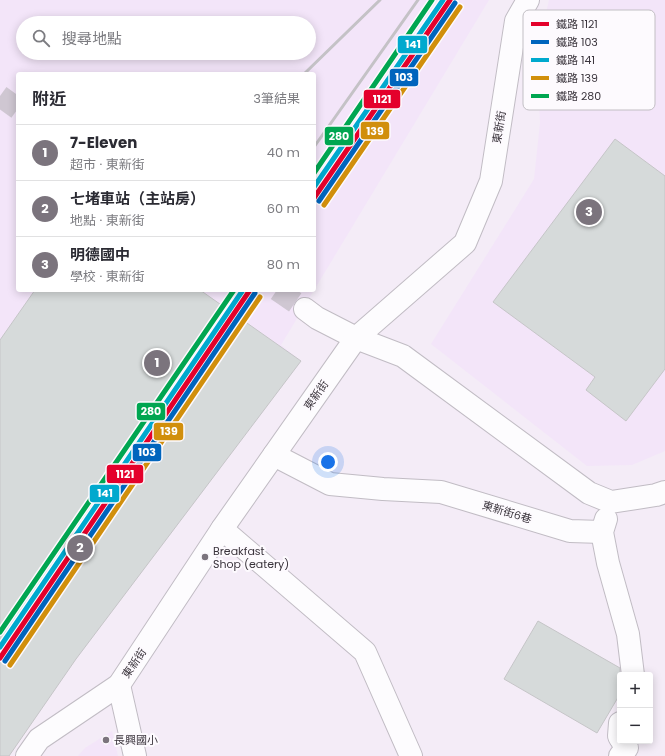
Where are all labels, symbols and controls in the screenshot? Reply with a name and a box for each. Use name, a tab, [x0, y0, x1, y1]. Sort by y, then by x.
legend	[523, 10, 655, 110]
search box	[16, 16, 316, 60]
text: 鐵路 1121	[556, 16, 598, 32]
icon: search	[30, 27, 52, 49]
text: 搜尋地點	[62, 28, 122, 49]
text: 鐵路 103	[556, 34, 598, 50]
line badge: 141	[397, 35, 428, 54]
text: 141	[405, 36, 421, 52]
text: 鐵路 141	[556, 52, 595, 68]
line badge: 103	[389, 68, 419, 87]
text: 103	[395, 69, 413, 85]
text: 鐵路 139	[556, 70, 598, 86]
text: 附近	[32, 87, 66, 111]
text: 鐵路 280	[556, 88, 601, 104]
text: 3筆結果	[253, 89, 300, 108]
line badge: 1121	[363, 89, 401, 109]
text: 1121	[373, 91, 391, 107]
street label: 東新街	[489, 109, 509, 145]
line badge: 139	[360, 121, 390, 140]
text: 139	[366, 123, 384, 139]
line badge: 280	[324, 126, 354, 146]
text: 280	[329, 128, 349, 144]
text: 7-Eleven	[70, 132, 137, 153]
text: 1	[43, 143, 47, 162]
text: 40 m	[267, 143, 300, 162]
text: 超市 · 東新街	[70, 155, 145, 174]
text: 七堵車站（主站房）	[70, 188, 205, 209]
pin: 3	[576, 197, 602, 227]
text: 2	[41, 199, 49, 218]
text: 60 m	[267, 199, 300, 218]
text: 地點 · 東新街	[70, 211, 145, 230]
text: 明德國中	[70, 244, 130, 265]
text: 3	[41, 255, 49, 274]
text: 80 m	[267, 255, 300, 274]
text: 學校 · 東新街	[70, 267, 145, 286]
pin: 1	[144, 348, 170, 378]
street label: 東新街	[300, 377, 332, 413]
line badge: 280	[136, 402, 166, 421]
text: 280	[141, 403, 161, 419]
line badge: 139	[153, 422, 184, 441]
text: 139	[160, 423, 178, 439]
line badge: 103	[132, 443, 162, 462]
text: 103	[138, 444, 156, 460]
your location	[318, 452, 338, 472]
line badge: 1121	[106, 464, 144, 484]
text: 1121	[116, 466, 134, 482]
line badge: 141	[89, 484, 120, 503]
text: 141	[97, 485, 113, 501]
street label: 東新街6巷	[480, 497, 534, 527]
pin: 2	[67, 533, 93, 563]
place label: Breakfast Shop (eatery)	[213, 543, 289, 572]
marker: Breakfast Shop (eatery)	[200, 552, 210, 562]
street label: 東新街	[118, 645, 150, 681]
map controls	[617, 672, 653, 744]
button: +	[617, 672, 653, 708]
button: −	[617, 708, 653, 744]
place label: 長興國小	[114, 732, 158, 748]
marker: 長興國小	[101, 735, 111, 745]

